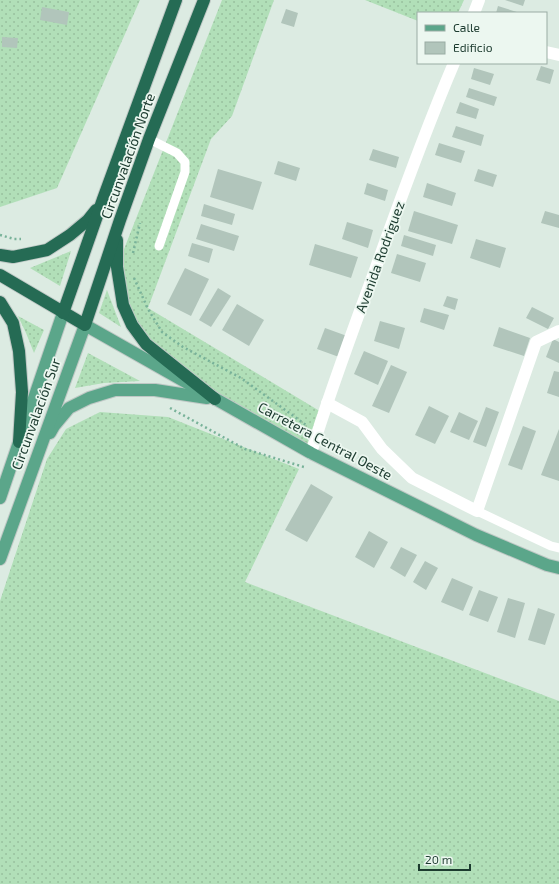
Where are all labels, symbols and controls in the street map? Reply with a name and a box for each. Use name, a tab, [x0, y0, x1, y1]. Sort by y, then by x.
legend	[417, 12, 547, 64]
text: Calle	[453, 20, 480, 34]
text: Edificio	[453, 40, 493, 54]
street label: Circunvalación Norte	[97, 91, 158, 221]
street label: Avenida Rodriguez	[351, 199, 408, 315]
street label: Circunvalación Sur	[7, 355, 64, 472]
street label: Carretera Central Oeste	[255, 398, 395, 483]
scale bar	[419, 846, 470, 872]
text: 20 m	[425, 852, 452, 866]

